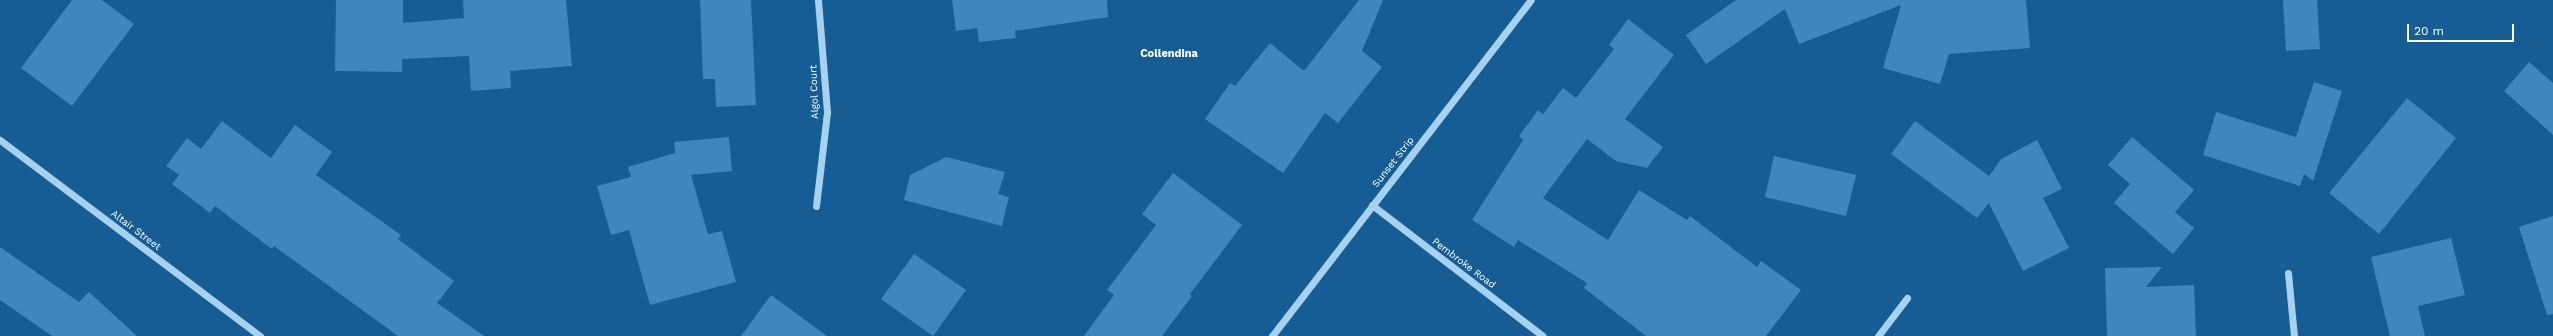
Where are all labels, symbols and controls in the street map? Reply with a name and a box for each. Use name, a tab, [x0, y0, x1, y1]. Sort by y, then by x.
scale bar	[2409, 16, 2516, 42]
text: 20 m	[2414, 24, 2444, 38]
district label: Collendina	[1140, 47, 1198, 61]
street label: Algol Court	[807, 65, 821, 119]
street label: Sunset Strip	[1370, 134, 1416, 190]
street label: Altair Street	[109, 207, 163, 253]
street label: Pembroke Road	[1430, 235, 1498, 291]

